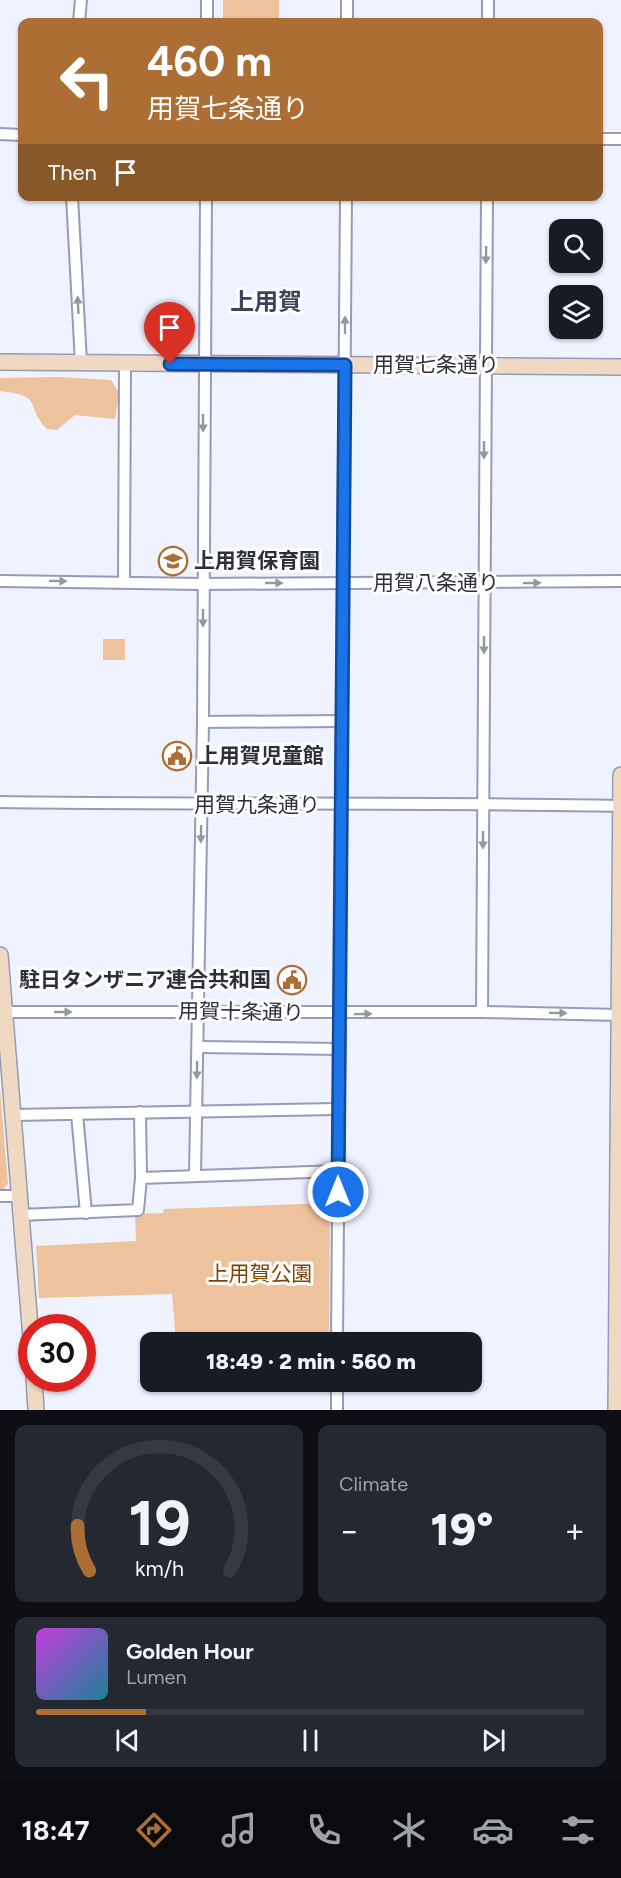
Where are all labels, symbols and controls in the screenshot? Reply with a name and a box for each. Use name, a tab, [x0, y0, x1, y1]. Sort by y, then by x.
text: 460 m	[147, 36, 272, 87]
icon: left	[48, 42, 126, 120]
text: 用賀七条通り	[147, 92, 309, 125]
icon: arrive	[109, 156, 142, 189]
text: Then	[48, 159, 97, 186]
map controls	[549, 219, 603, 339]
button: search	[549, 219, 603, 273]
one-way arrow	[481, 245, 491, 264]
button: layers	[549, 285, 603, 339]
district label: 上用賀	[230, 287, 302, 316]
one-way arrow	[73, 295, 82, 314]
pin	[144, 302, 195, 364]
icon: arrive	[153, 311, 186, 344]
one-way arrow	[340, 316, 350, 335]
street label: 用賀七条通り	[373, 352, 499, 377]
one-way arrow	[198, 413, 208, 432]
one-way arrow	[479, 440, 489, 459]
school or university icon: 上用賀保育園	[157, 545, 189, 577]
place label: 上用賀保育園	[194, 548, 320, 573]
street label: 用賀八条通り	[373, 570, 499, 595]
one-way arrow	[49, 577, 68, 586]
one-way arrow	[265, 578, 284, 588]
one-way arrow	[523, 578, 542, 587]
one-way arrow	[198, 608, 208, 627]
one-way arrow	[479, 635, 489, 654]
public building icon: 上用賀児童館	[161, 740, 193, 772]
place label: 上用賀児童館	[198, 743, 324, 768]
street label: 用賀九条通り	[194, 792, 320, 817]
one-way arrow	[196, 824, 206, 843]
one-way arrow	[478, 830, 488, 849]
public building icon: 駐日タンザニア連合共和国	[276, 964, 308, 996]
place label: 駐日タンザニア連合共和国	[19, 967, 271, 992]
street label: 用賀十条通り	[178, 998, 304, 1025]
one-way arrow	[54, 1007, 73, 1016]
one-way arrow	[549, 1008, 568, 1018]
one-way arrow	[354, 1009, 373, 1018]
one-way arrow	[192, 1061, 202, 1080]
position arrow	[306, 1160, 370, 1224]
park label: 上用賀公園	[208, 1261, 313, 1286]
speed limit sign: 30	[18, 1314, 96, 1392]
text: 18:49 · 2 min · 560 m	[206, 1348, 416, 1375]
text: Climate	[339, 1472, 408, 1496]
text: 19	[128, 1486, 190, 1561]
text: 19°	[431, 1502, 493, 1556]
text: −	[339, 1511, 360, 1550]
text: +	[564, 1511, 585, 1550]
text: km/h	[135, 1556, 183, 1581]
text: Golden Hour	[126, 1638, 254, 1665]
text: Lumen	[126, 1665, 187, 1689]
icon: previous	[111, 1724, 144, 1757]
icon: pause	[294, 1724, 327, 1757]
icon: next	[477, 1724, 510, 1757]
icon: directions	[133, 1809, 175, 1851]
icon: music	[218, 1809, 260, 1851]
icon: phone	[303, 1809, 345, 1851]
icon: climate	[388, 1809, 430, 1851]
icon: car	[472, 1809, 514, 1851]
icon: filters	[557, 1809, 599, 1851]
text: 18:47	[21, 1814, 90, 1847]

